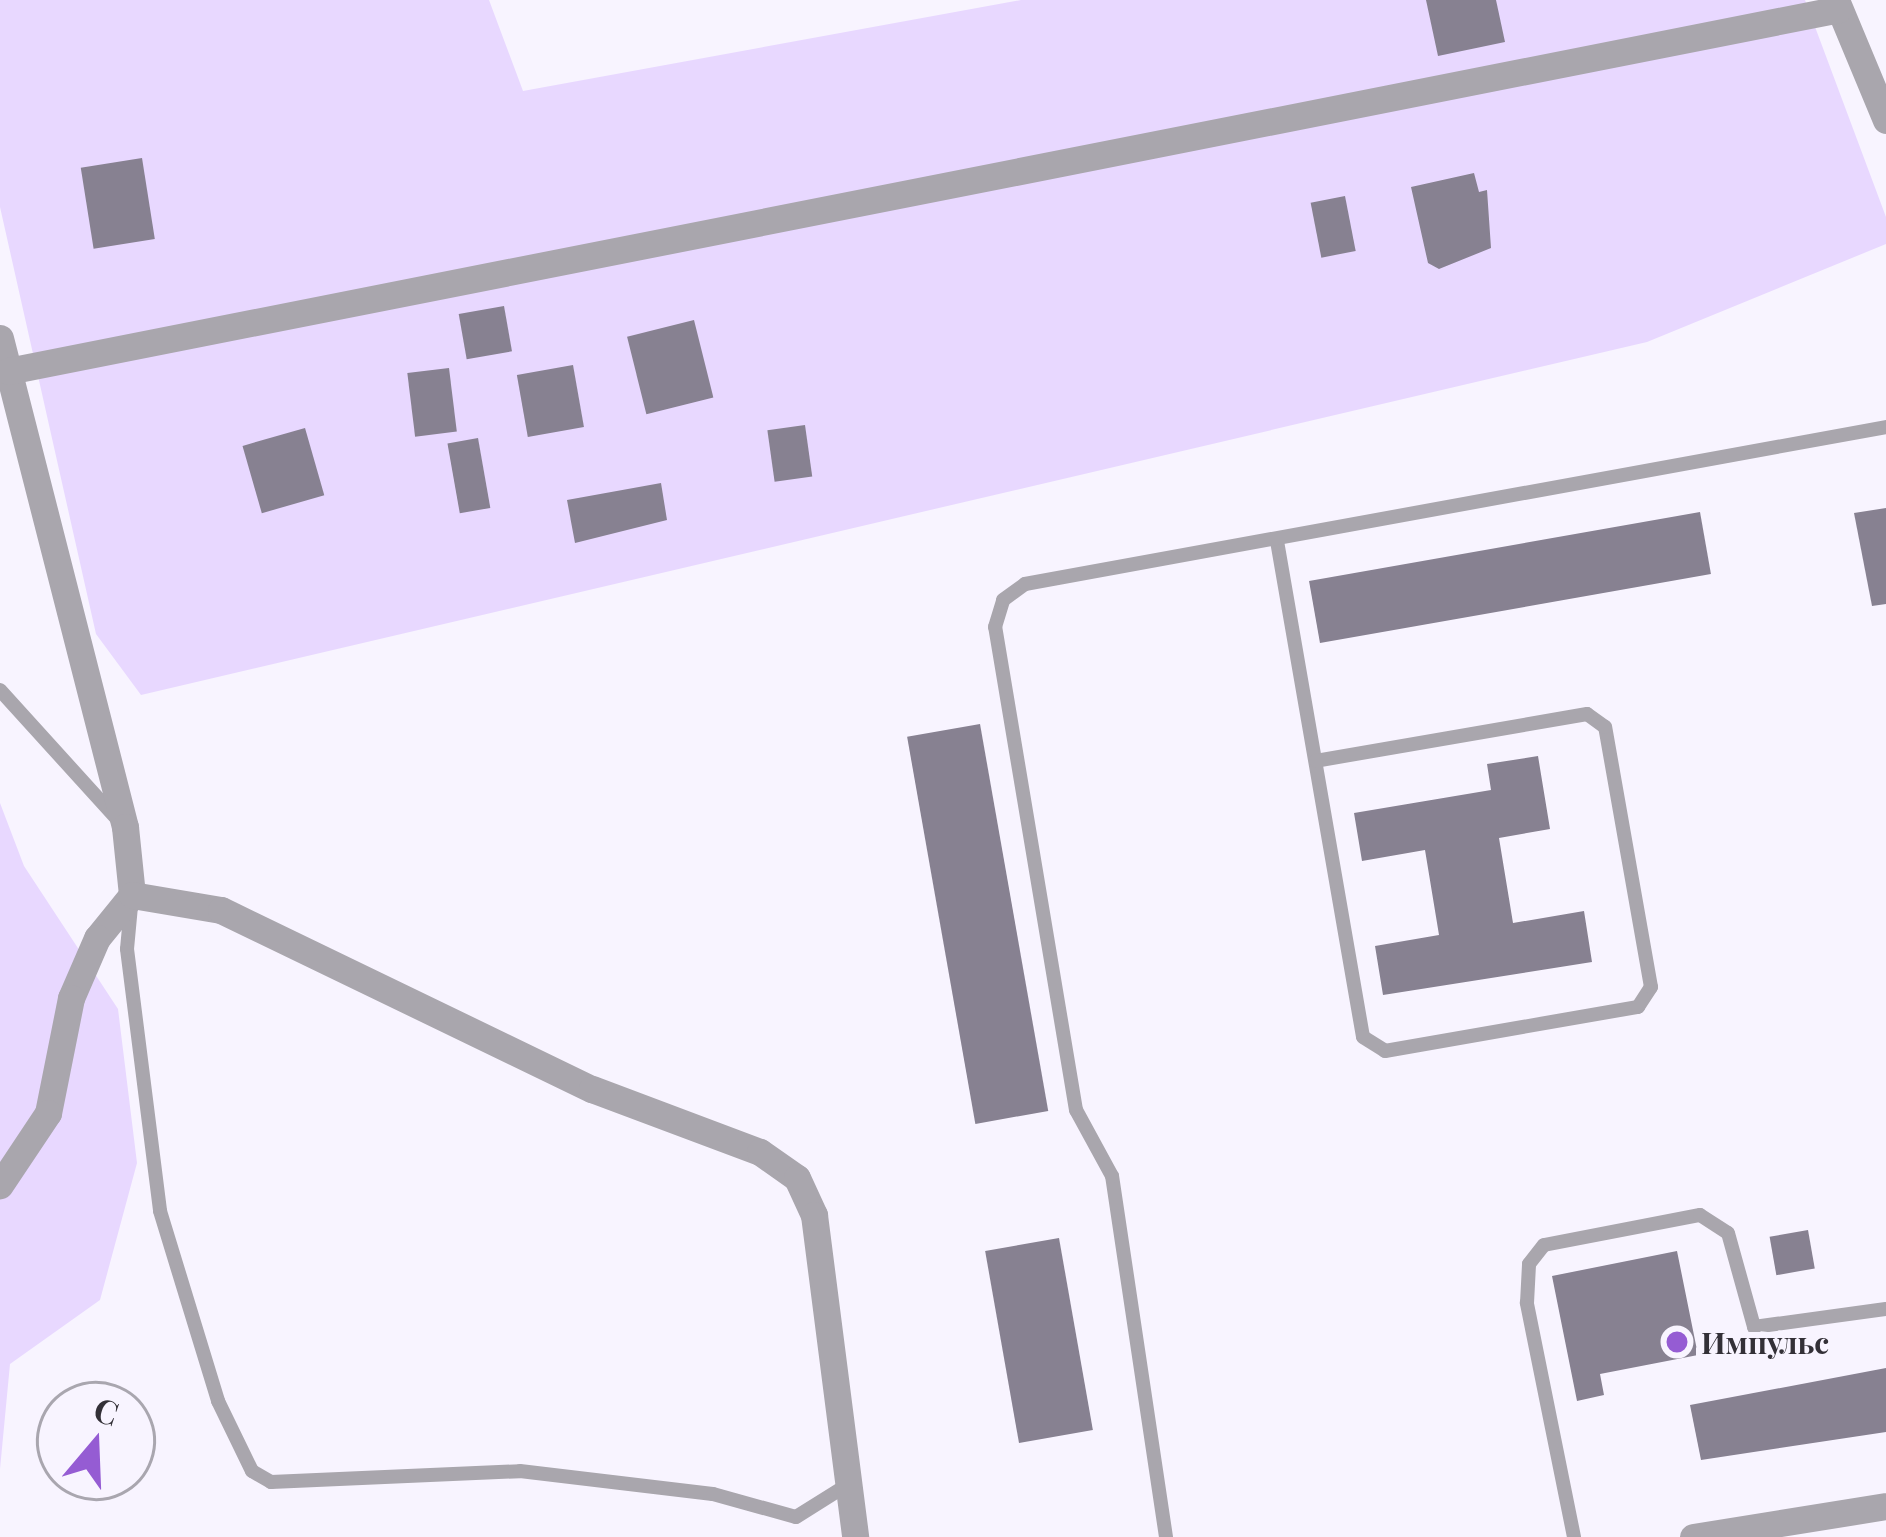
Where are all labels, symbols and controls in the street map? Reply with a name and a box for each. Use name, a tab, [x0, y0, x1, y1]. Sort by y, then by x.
place label: Импульс	[1701, 1324, 1829, 1360]
marker: Импульс	[1664, 1329, 1690, 1355]
north arrow	[36, 1381, 156, 1501]
text: С	[89, 1385, 125, 1434]

